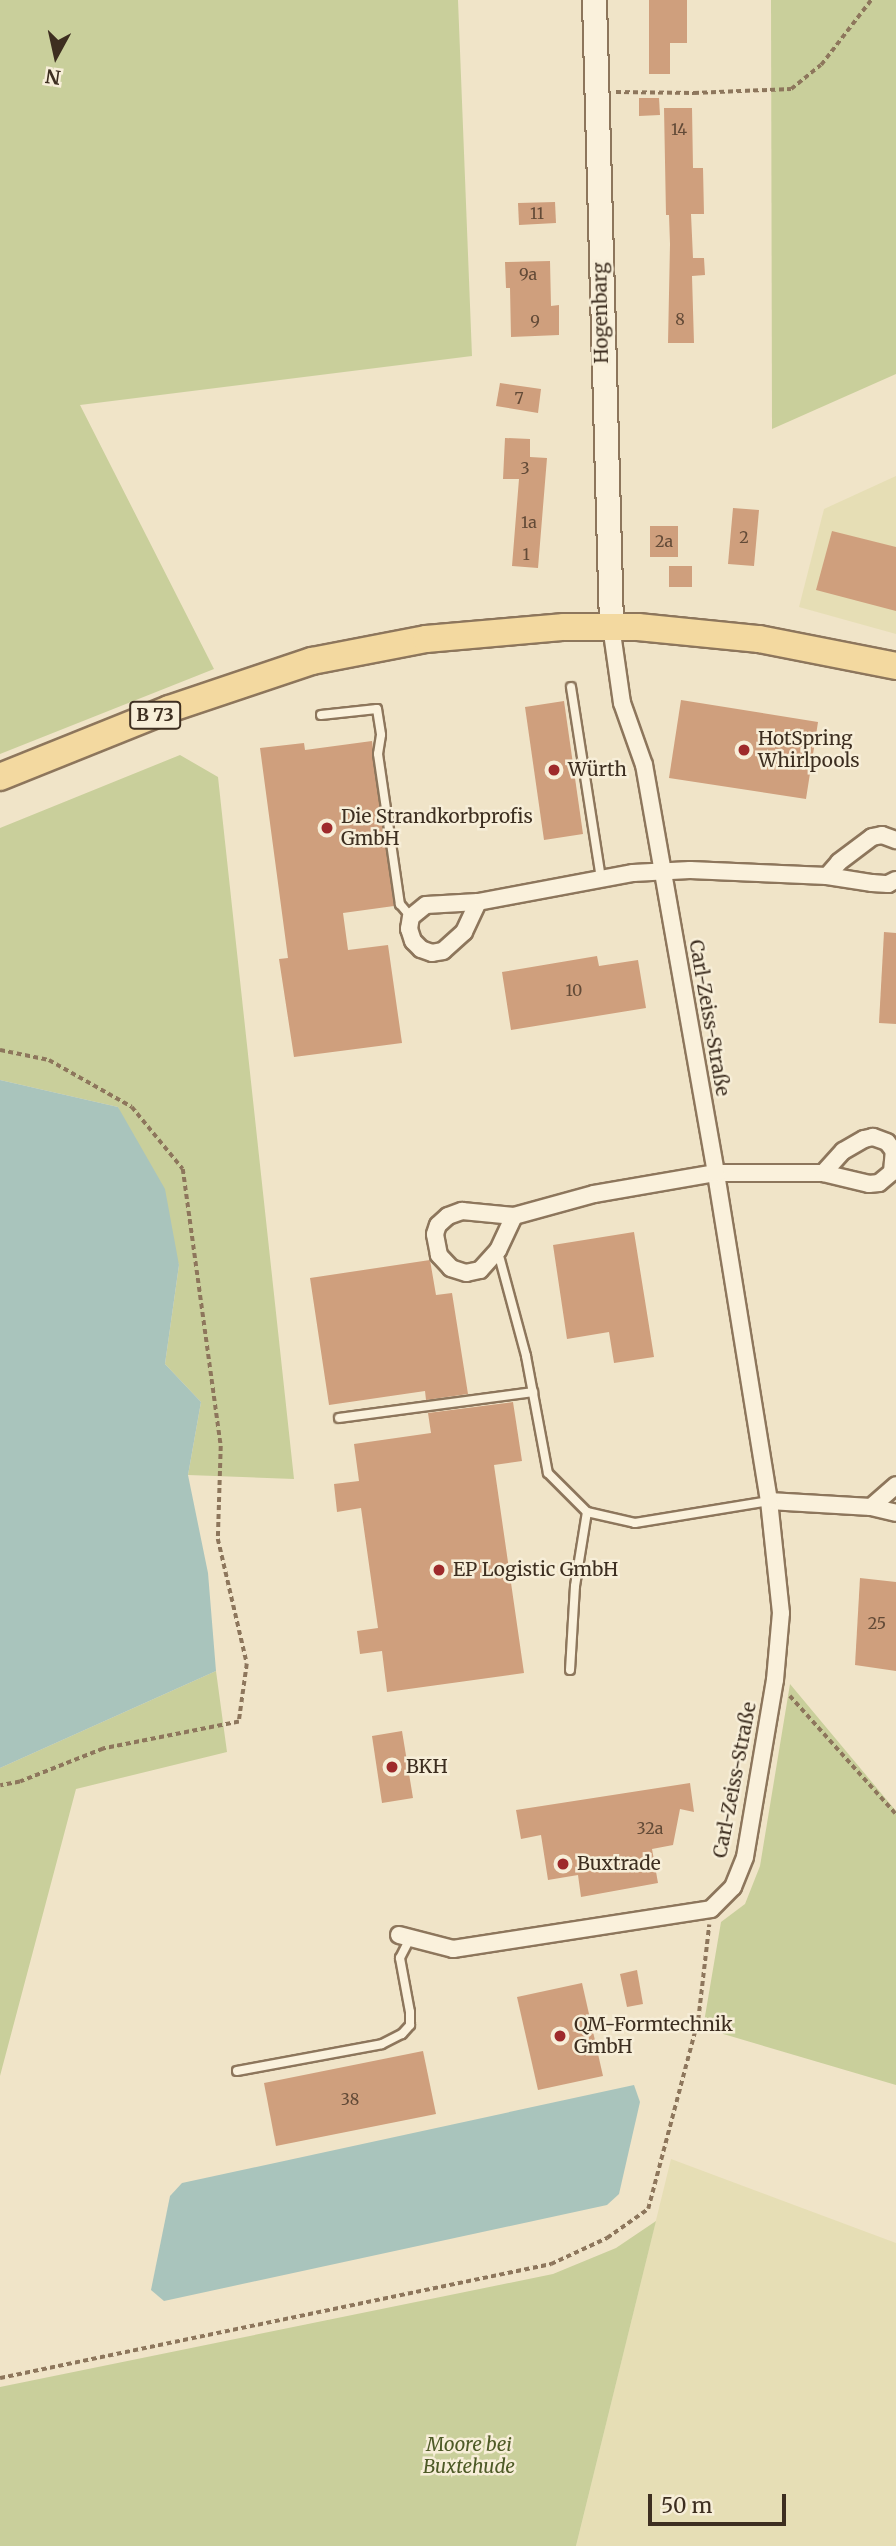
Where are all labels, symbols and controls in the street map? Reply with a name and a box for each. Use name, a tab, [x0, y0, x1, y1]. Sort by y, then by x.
north arrow	[21, 21, 91, 91]
text: N	[44, 64, 62, 90]
house number: 14	[671, 119, 687, 139]
house number: 11	[530, 203, 544, 223]
street label: Hogenbarg	[589, 262, 613, 364]
house number: 9a	[519, 264, 537, 284]
house number: 8	[675, 309, 685, 329]
house number: 9	[530, 311, 540, 331]
house number: 7	[514, 388, 524, 408]
house number: 3	[520, 458, 530, 478]
house number: 1a	[521, 512, 537, 532]
house number: 2	[739, 527, 749, 547]
house number: 2a	[655, 531, 673, 551]
house number: 1	[522, 544, 530, 564]
road number: B 73	[129, 700, 181, 730]
place label: HotSpring Whirlpools	[758, 728, 860, 772]
marker: HotSpring Whirlpools	[736, 742, 752, 758]
place label: Würth	[568, 759, 627, 781]
marker: Würth	[546, 762, 562, 778]
place label: Die Strandkorbprofis GmbH	[341, 806, 533, 850]
marker: Die Strandkorbprofis GmbH	[319, 820, 335, 836]
street label: Carl-Zeiss-Straße	[684, 938, 734, 1098]
house number: 10	[566, 980, 582, 1000]
place label: EP Logistic GmbH	[453, 1559, 618, 1581]
marker: EP Logistic GmbH	[431, 1562, 447, 1578]
house number: 25	[868, 1613, 886, 1633]
street label: Carl-Zeiss-Straße	[709, 1700, 761, 1860]
place label: BKH	[406, 1756, 448, 1778]
marker: BKH	[384, 1759, 400, 1775]
house number: 32a	[637, 1818, 663, 1838]
place label: Buxtrade	[577, 1853, 661, 1875]
marker: Buxtrade	[555, 1856, 571, 1872]
place label: QM-Formtechnik GmbH	[574, 2014, 733, 2058]
marker: QM-Formtechnik GmbH	[552, 2028, 568, 2044]
house number: 38	[341, 2089, 359, 2109]
park label: Moore bei Buxtehude	[423, 2434, 515, 2478]
scale bar	[651, 2480, 789, 2524]
text: 50 m	[661, 2492, 712, 2519]

